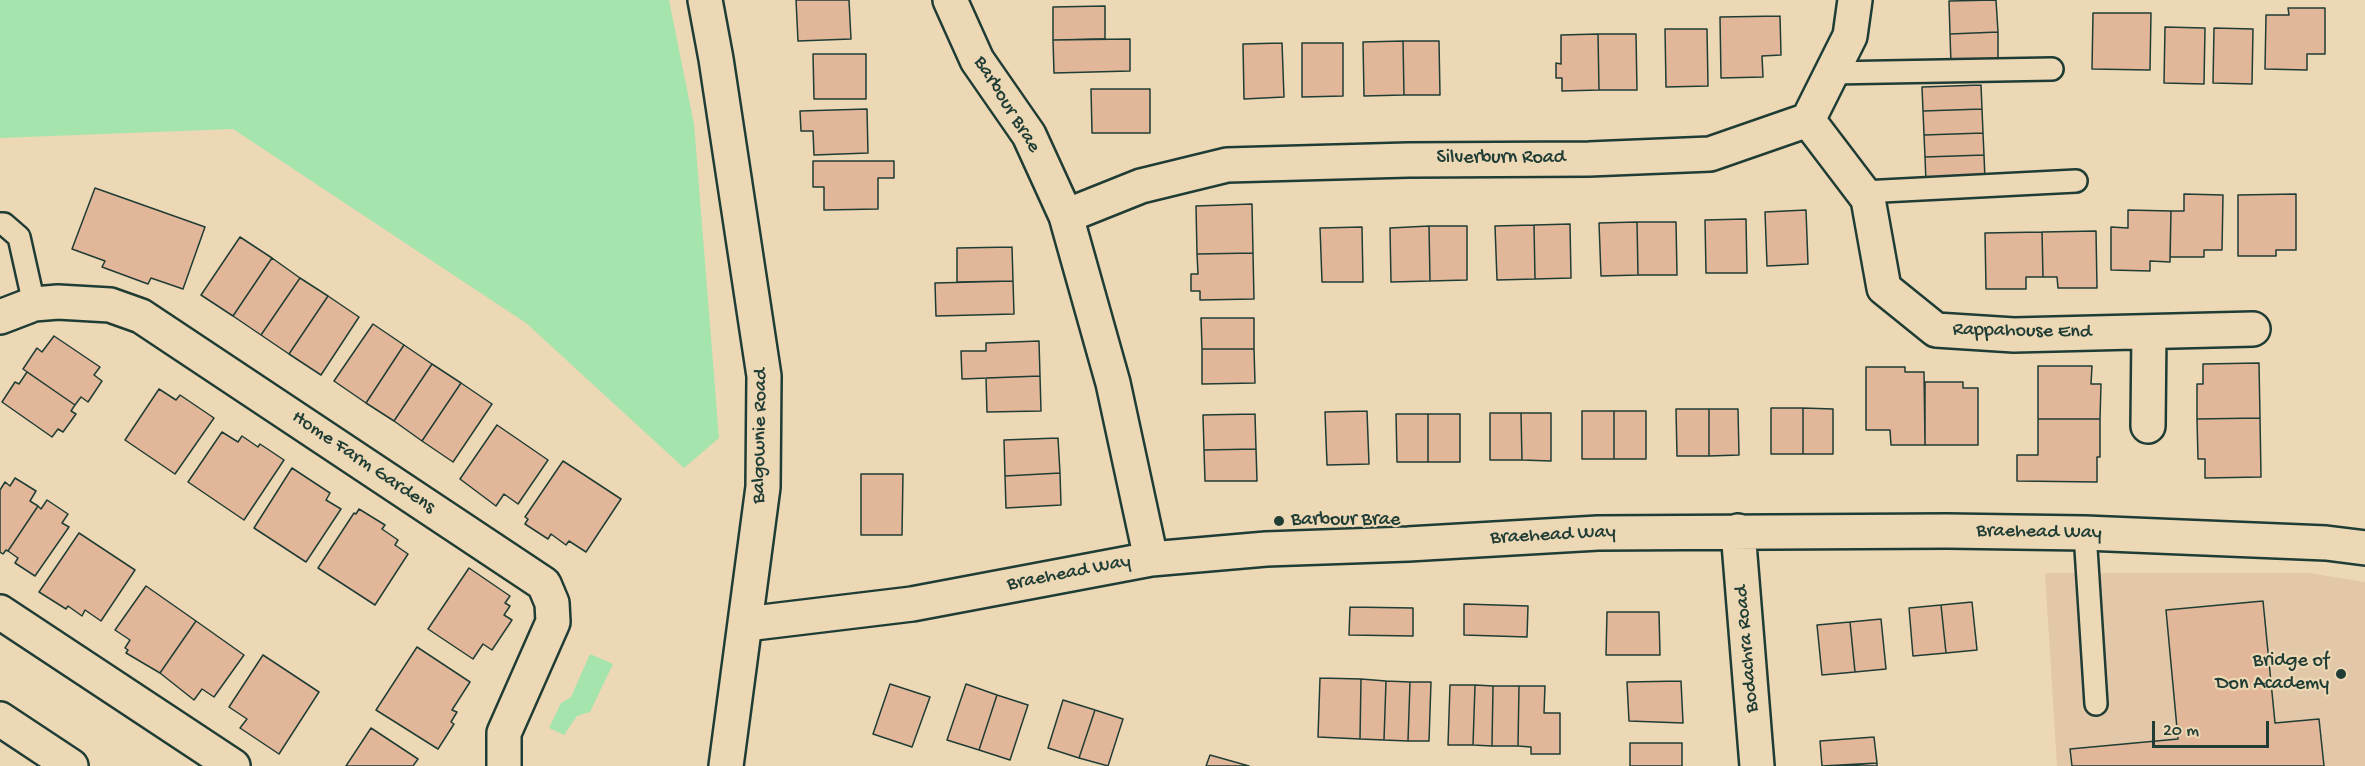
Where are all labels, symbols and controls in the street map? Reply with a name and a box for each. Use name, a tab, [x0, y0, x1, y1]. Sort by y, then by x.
street label: Barbour Brae	[967, 52, 1045, 158]
street label: Silverburn Road	[1436, 147, 1566, 171]
street label: Rappahouse End	[1952, 319, 2092, 345]
street label: Balgownie Road	[748, 368, 774, 504]
street label: Home Farm Gardens	[287, 406, 439, 520]
place label: Barbour Brae	[1291, 509, 1400, 533]
marker: Barbour Brae	[1272, 514, 1286, 528]
street label: Braehead Way	[1976, 520, 2102, 546]
street label: Braehead Way	[1490, 521, 1616, 551]
street label: Braehead Way	[1005, 550, 1133, 598]
street label: Bodachra Road	[1730, 584, 1766, 714]
place label: Bridge of Don Academy	[2216, 650, 2329, 697]
marker: Bridge of Don Academy	[2334, 667, 2348, 681]
scale bar	[2155, 709, 2272, 747]
text: 20 m	[2163, 721, 2199, 742]

